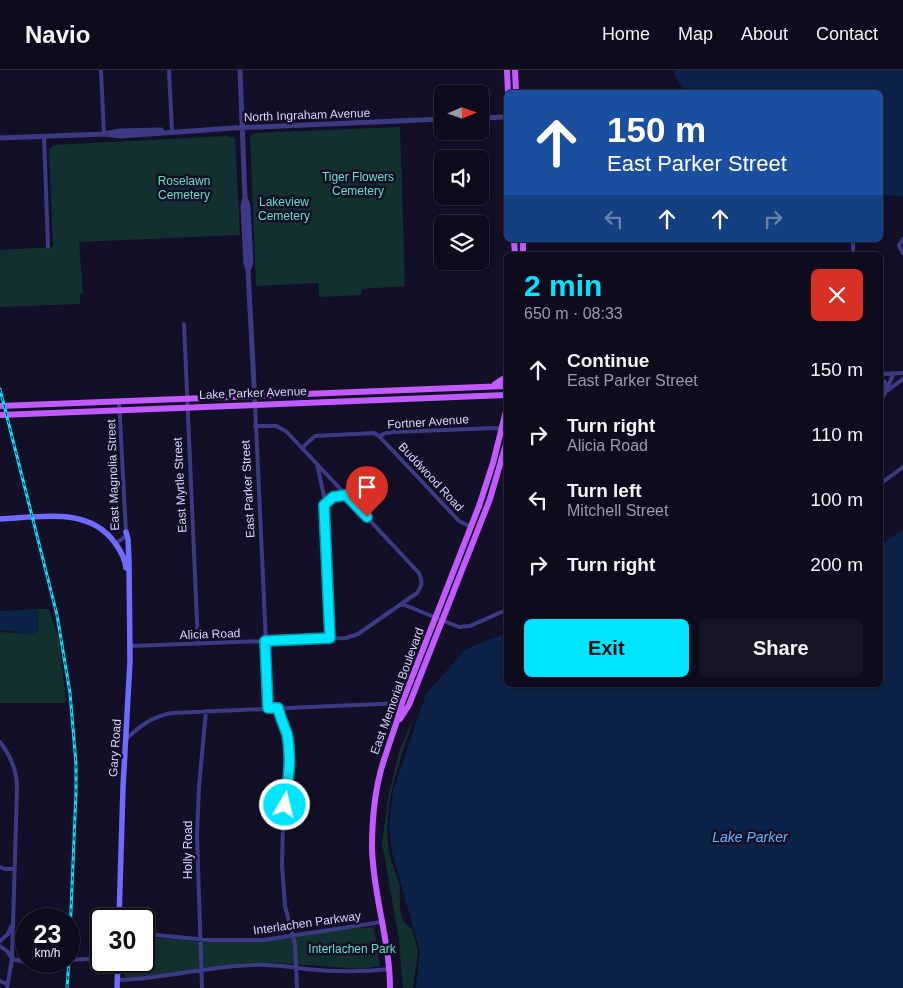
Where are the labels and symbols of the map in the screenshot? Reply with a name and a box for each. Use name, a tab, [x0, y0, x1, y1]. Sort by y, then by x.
north arrow	[434, 85, 489, 140]
street label: North Ingraham Avenue	[244, 106, 371, 124]
park label: Tiger Flowers Cemetery	[322, 170, 394, 198]
park label: Roselawn Cemetery	[158, 174, 210, 202]
park label: Lakeview Cemetery	[258, 195, 310, 223]
street label: Lake Parker Avenue	[199, 384, 307, 402]
street label: Fortner Avenue	[387, 412, 470, 432]
street label: East Magnolia Street	[104, 418, 122, 531]
street label: East Myrtle Street	[170, 436, 189, 533]
street label: East Parker Street	[238, 439, 258, 538]
street label: Buddwood Road	[396, 440, 466, 514]
pin	[346, 466, 388, 517]
street label: Alicia Road	[179, 626, 241, 642]
street label: East Memorial Boulevard	[367, 626, 427, 756]
street label: Gary Road	[106, 719, 124, 777]
position arrow	[258, 778, 310, 830]
street label: Holly Road	[181, 821, 195, 879]
water label: Lake Parker	[712, 829, 789, 845]
speed limit sign: 30	[90, 908, 155, 973]
street label: Interlachen Parkway	[252, 909, 362, 937]
park label: Interlachen Park	[308, 942, 397, 956]

